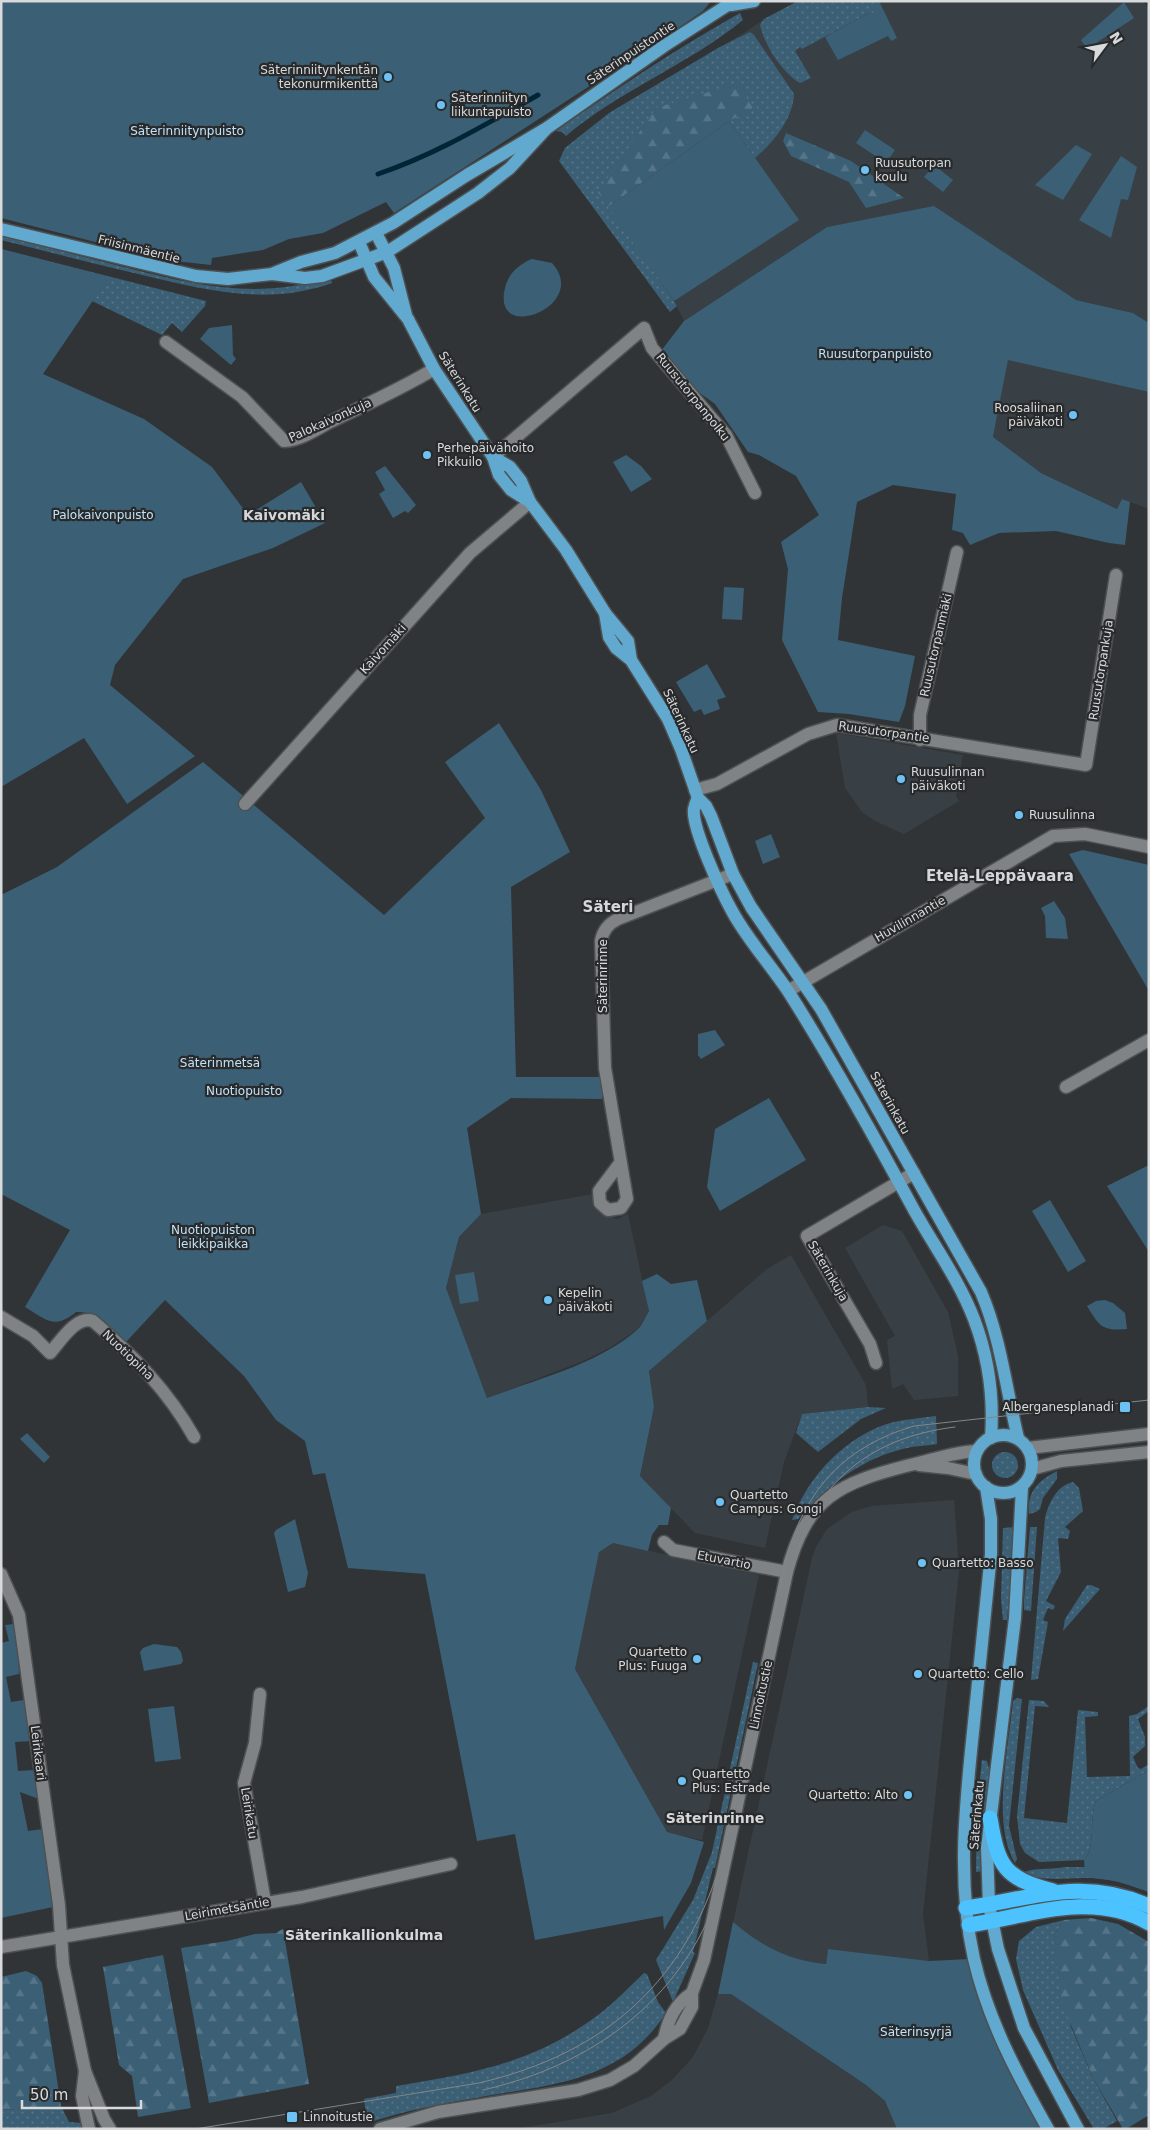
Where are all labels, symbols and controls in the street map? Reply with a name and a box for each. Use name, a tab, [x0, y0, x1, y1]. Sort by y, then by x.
street label: Säterinpuistontie	[584, 18, 678, 88]
north arrow	[1080, 20, 1130, 70]
text: N	[1106, 29, 1126, 47]
place label: Säterinniitynkentän tekonurmikenttä	[260, 63, 378, 91]
marker: Säterinniitynkentän tekonurmikenttä	[382, 71, 394, 83]
place label: Säterinniityn liikuntapuisto	[451, 91, 532, 119]
marker: Säterinniityn liikuntapuisto	[435, 99, 447, 111]
park label: Säterinniitynpuisto	[130, 124, 244, 138]
place label: Ruusutorpan koulu	[875, 156, 951, 184]
marker: Ruusutorpan koulu	[859, 164, 871, 176]
street label: Friisinmäentie	[96, 232, 182, 266]
park label: Ruusutorpanpuisto	[818, 347, 932, 361]
street label: Säterinkatu	[436, 349, 484, 415]
street label: Ruusutorpanpolku	[653, 350, 733, 444]
street label: Palokaivonkuja	[286, 395, 374, 445]
place label: Roosaliinan päiväkoti	[994, 401, 1063, 429]
marker: Roosaliinan päiväkoti	[1067, 409, 1079, 421]
place label: Perhepäivähoito Pikkuilo	[437, 441, 534, 469]
marker: Perhepäivähoito Pikkuilo	[421, 449, 433, 461]
district label: Kaivomäki	[243, 507, 325, 523]
park label: Palokaivonpuisto	[52, 508, 154, 522]
street label: Ruusutorpanmäki	[917, 592, 955, 698]
street label: Ruusutorpankuja	[1086, 619, 1116, 721]
street label: Kaivomäki	[357, 621, 409, 677]
street label: Säterinkatu	[660, 687, 702, 755]
street label: Ruusutorpantie	[838, 719, 930, 745]
place label: Ruusulinnan päiväkoti	[911, 765, 985, 793]
marker: Ruusulinnan päiväkoti	[895, 773, 907, 785]
place label: Ruusulinna	[1029, 808, 1095, 822]
marker: Ruusulinna	[1013, 809, 1025, 821]
district label: Etelä-Leppävaara	[926, 867, 1074, 885]
street label: Huvilinnantie	[872, 893, 948, 945]
district label: Säteri	[583, 898, 633, 916]
street label: Säterinrinne	[596, 939, 610, 1013]
park label: Säterinmetsä	[180, 1056, 260, 1070]
street label: Säterinkatu	[867, 1069, 913, 1137]
park label: Nuotiopuisto	[206, 1084, 282, 1098]
park label: Nuotiopuiston leikkipaikka	[171, 1223, 255, 1251]
street label: Säterinkuja	[805, 1238, 851, 1304]
place label: Kepelin päiväkoti	[558, 1286, 613, 1314]
marker: Kepelin päiväkoti	[542, 1294, 554, 1306]
street label: Nuotiopiha	[100, 1327, 156, 1383]
place label: Alberganesplanadi	[1002, 1400, 1114, 1414]
marker: Alberganesplanadi	[1118, 1400, 1132, 1414]
place label: Quartetto Campus: Gongi	[730, 1488, 822, 1516]
marker: Quartetto Campus: Gongi	[714, 1496, 726, 1508]
street label: Etuvartio	[696, 1548, 752, 1572]
place label: Quartetto: Basso	[932, 1556, 1033, 1570]
marker: Quartetto: Basso	[916, 1557, 928, 1569]
place label: Quartetto Plus: Fuuga	[618, 1645, 687, 1673]
marker: Quartetto Plus: Fuuga	[691, 1653, 703, 1665]
street label: Linnoitustie	[747, 1659, 775, 1731]
place label: Quartetto: Cello	[928, 1667, 1024, 1681]
marker: Quartetto: Cello	[912, 1668, 924, 1680]
street label: Leirikaari	[28, 1725, 48, 1781]
place label: Quartetto Plus: Estrade	[692, 1767, 770, 1795]
marker: Quartetto Plus: Estrade	[676, 1775, 688, 1787]
street label: Säterinkatu	[967, 1780, 987, 1850]
street label: Leirikatu	[238, 1786, 260, 1840]
place label: Quartetto: Alto	[808, 1788, 898, 1802]
marker: Quartetto: Alto	[902, 1789, 914, 1801]
district label: Säterinrinne	[666, 1810, 764, 1826]
street label: Leirimetsäntie	[183, 1895, 271, 1923]
district label: Säterinkallionkulma	[285, 1927, 443, 1943]
park label: Säterinsyrjä	[880, 2025, 952, 2039]
scale bar	[22, 2078, 141, 2110]
text: 50 m	[30, 2086, 68, 2104]
marker: Linnoitustie	[285, 2110, 299, 2124]
place label: Linnoitustie	[303, 2110, 373, 2124]

